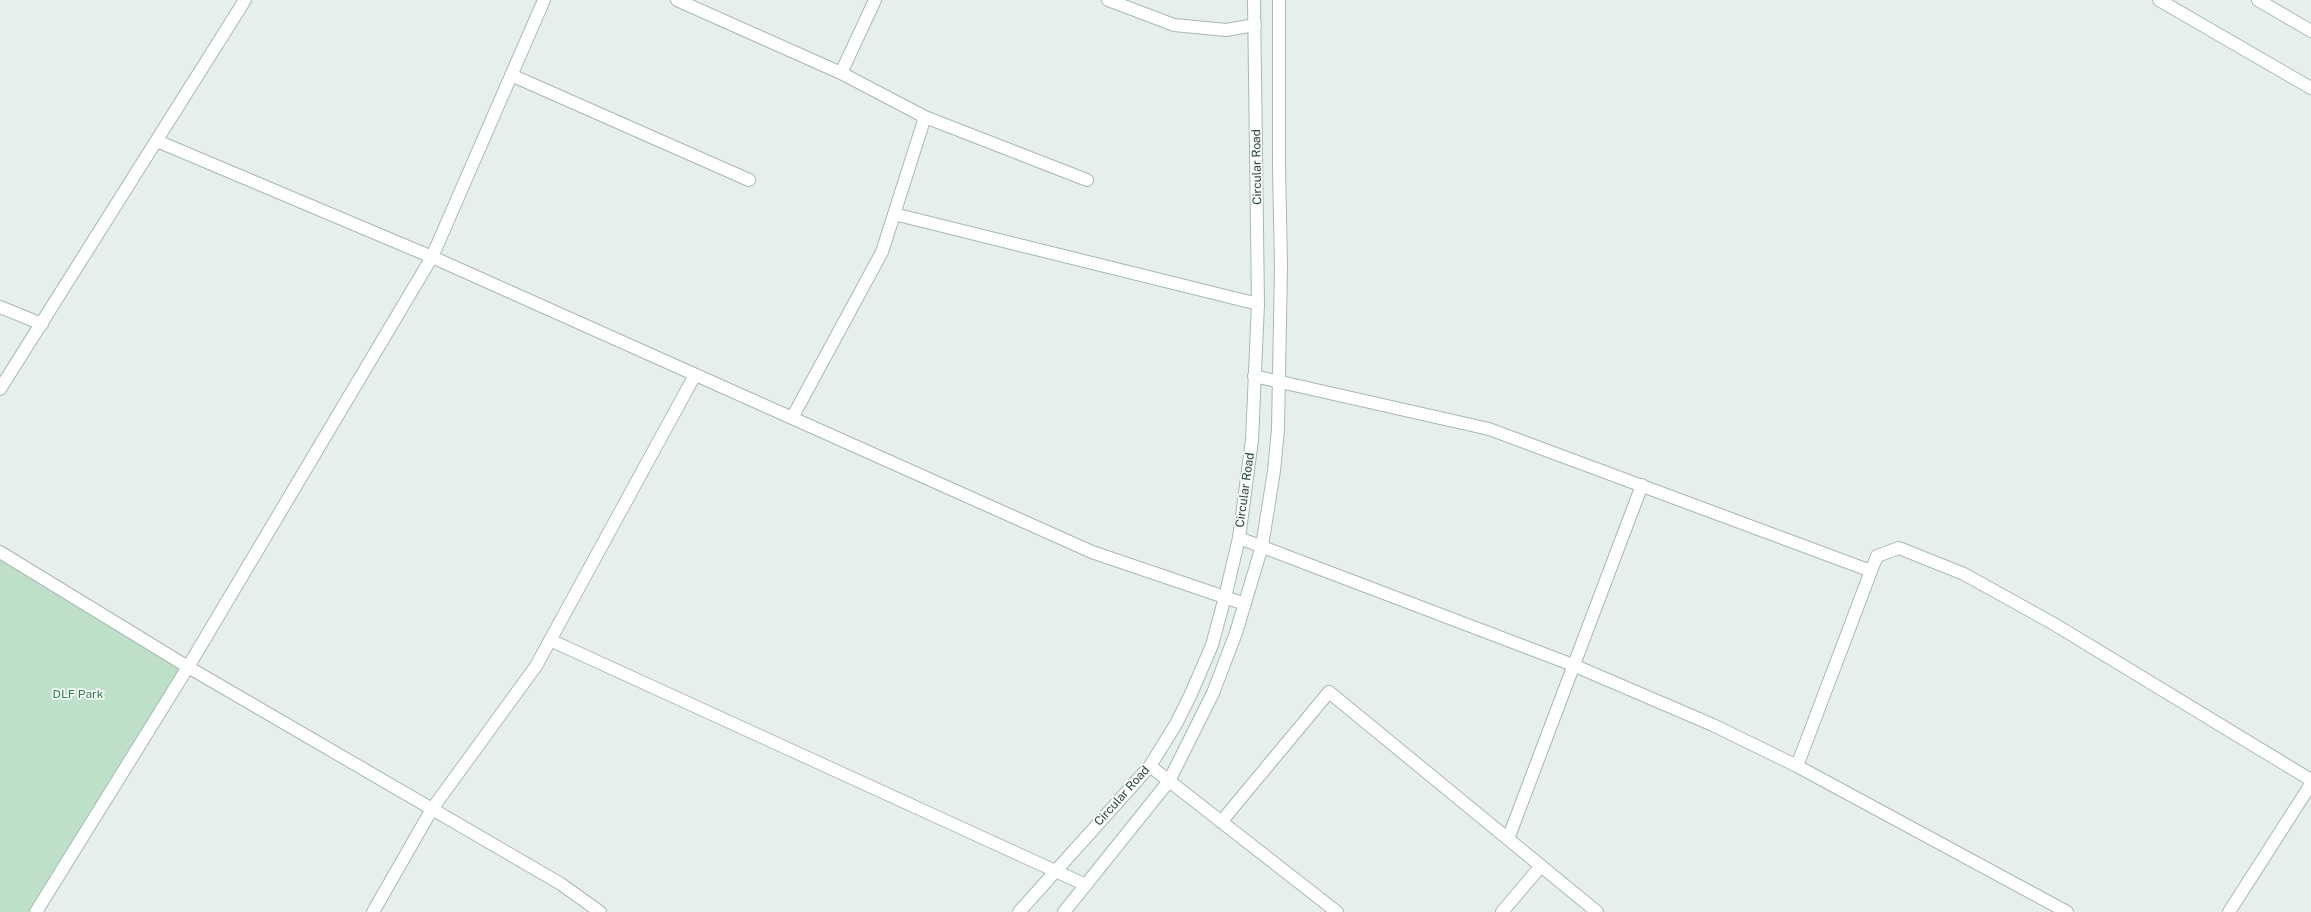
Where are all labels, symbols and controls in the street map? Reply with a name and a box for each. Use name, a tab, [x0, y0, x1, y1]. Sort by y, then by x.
street label: Circular Road	[1249, 129, 1265, 205]
street label: Circular Road	[1233, 452, 1257, 528]
park label: DLF Park	[53, 687, 103, 701]
street label: Circular Road	[1091, 763, 1153, 829]

